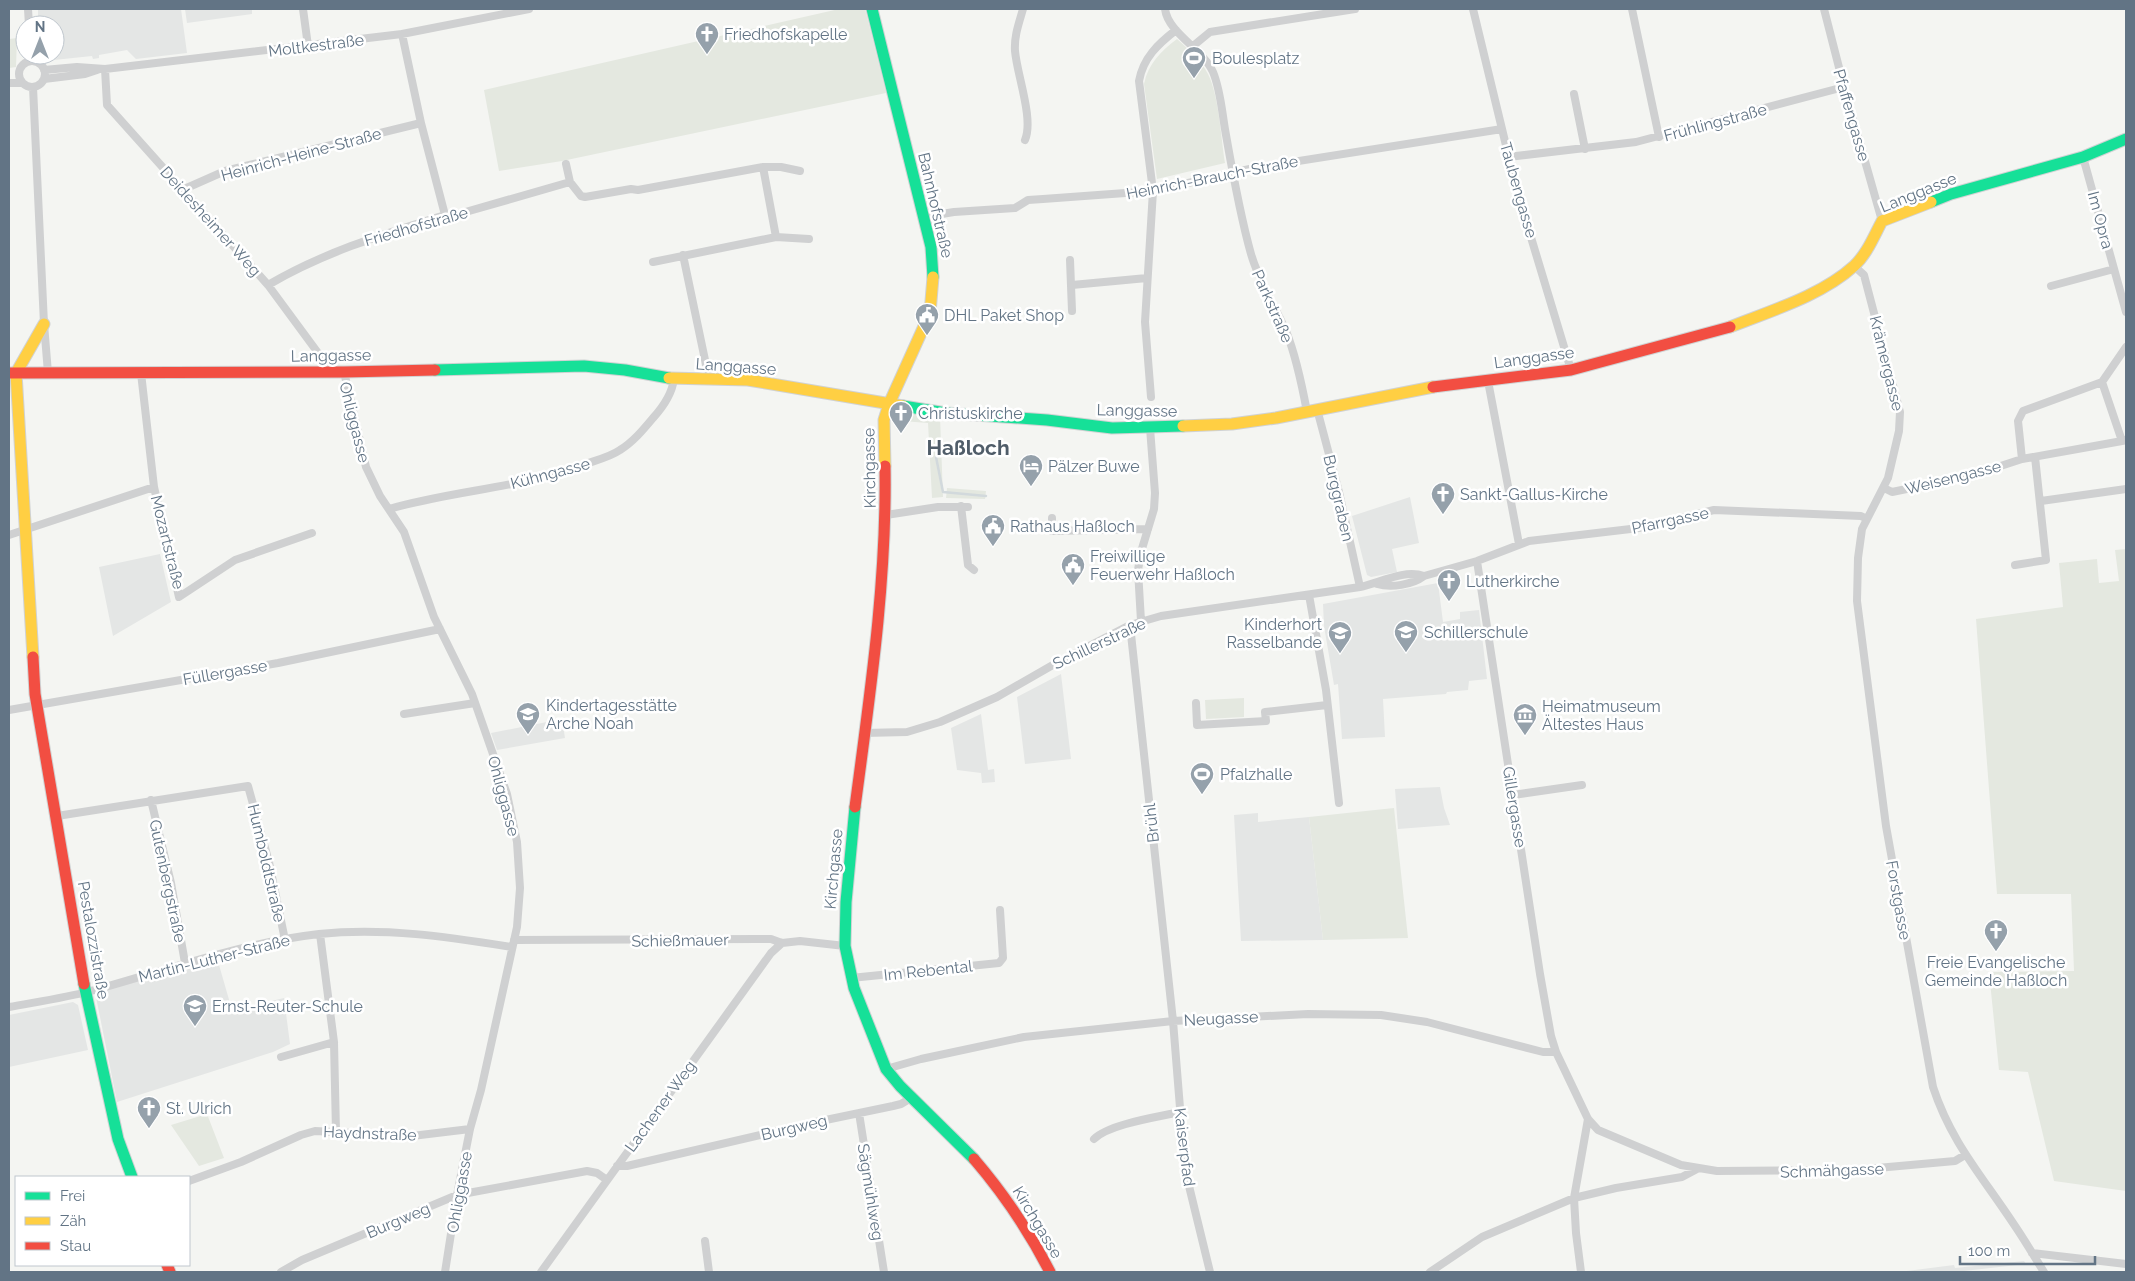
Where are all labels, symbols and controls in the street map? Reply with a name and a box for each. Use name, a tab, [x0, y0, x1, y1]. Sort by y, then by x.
north arrow	[15, 15, 65, 65]
text: N	[35, 19, 45, 35]
church icon: Friedhofskapelle	[694, 21, 720, 55]
place label: Friedhofskapelle	[724, 25, 848, 44]
street label: Moltkestraße	[267, 30, 365, 61]
sports icon: Boulesplatz	[1181, 45, 1207, 79]
place label: Boulesplatz	[1212, 49, 1299, 68]
street label: Pfaffengasse	[1829, 67, 1874, 163]
street label: Frühlingstraße	[1662, 100, 1769, 145]
street label: Heinrich-Heine-Straße	[219, 124, 383, 185]
street label: Taubengasse	[1496, 140, 1541, 240]
street label: Bahnhofstraße	[914, 151, 957, 260]
street label: Heinrich-Brauch-Straße	[1125, 152, 1300, 203]
street label: Deidesheimer Weg	[156, 162, 265, 280]
street label: Langgasse	[1877, 169, 1959, 216]
street label: Im Opra	[2084, 189, 2117, 251]
street label: Friedhofstraße	[362, 203, 470, 250]
street label: Parkstraße	[1248, 267, 1297, 346]
public building icon: DHL Paket Shop	[914, 302, 940, 336]
place label: DHL Paket Shop	[944, 306, 1064, 325]
street label: Krämergasse	[1865, 313, 1908, 413]
street label: Langgasse	[1493, 342, 1575, 373]
street label: Langgasse	[290, 345, 372, 366]
street label: Langgasse	[695, 354, 777, 379]
street label: Ohliggasse	[335, 380, 374, 464]
church icon: Christuskirche	[888, 400, 914, 434]
street label: Langgasse	[1096, 400, 1178, 421]
place label: Christuskirche	[918, 404, 1023, 423]
street label: Kirchgasse	[859, 427, 880, 509]
district label: Haßloch	[926, 435, 1010, 460]
hotel icon: Pälzer Buwe	[1018, 453, 1044, 487]
street label: Burggraben	[1319, 453, 1358, 543]
street label: Kühngasse	[508, 454, 592, 493]
street label: Weisengasse	[1903, 456, 2003, 499]
place label: Pälzer Buwe	[1048, 457, 1140, 476]
church icon: Sankt-Gallus-Kirche	[1430, 481, 1456, 515]
place label: Sankt-Gallus-Kirche	[1460, 485, 1608, 504]
street label: Mozartstraße	[147, 493, 188, 591]
street label: Pfarrgasse	[1630, 503, 1710, 538]
public building icon: Rathaus Haßloch	[980, 513, 1006, 547]
place label: Rathaus Haßloch	[1010, 517, 1135, 536]
place label: Freiwillige Feuerwehr Haßloch	[1090, 547, 1235, 584]
public building icon: Freiwillige Feuerwehr Haßloch	[1060, 552, 1086, 586]
church icon: Lutherkirche	[1436, 568, 1462, 602]
place label: Lutherkirche	[1466, 572, 1559, 591]
street label: Schillerstraße	[1050, 614, 1149, 673]
place label: Kinderhort Rasselbande	[1226, 615, 1323, 652]
school or university icon: Schillerschule	[1393, 619, 1419, 653]
school or university icon: Kinderhort Rasselbande	[1327, 620, 1353, 654]
place label: Schillerschule	[1424, 623, 1528, 642]
street label: Füllergasse	[181, 656, 269, 689]
place label: Kindertagesstätte Arche Noah	[546, 696, 677, 733]
place label: Heimatmuseum Ältestes Haus	[1542, 697, 1661, 734]
school or university icon: Kindertagesstätte Arche Noah	[515, 701, 541, 735]
museum icon: Heimatmuseum Ältestes Haus	[1512, 702, 1538, 736]
street label: Ohliggasse	[484, 754, 523, 838]
sports icon: Pfalzhalle	[1189, 761, 1215, 795]
place label: Pfalzhalle	[1220, 765, 1292, 784]
street label: Gillergasse	[1499, 765, 1530, 849]
street label: Humboldtstraße	[244, 802, 289, 924]
street label: Brühl	[1140, 802, 1163, 844]
street label: Gutenbergstraße	[145, 818, 190, 944]
street label: Kirchgasse	[821, 828, 846, 910]
street label: Forstgasse	[1882, 859, 1915, 941]
street label: Pestalozzistraße	[74, 880, 113, 1001]
church icon: Freie Evangelische Gemeinde Haßloch	[1983, 918, 2009, 952]
street label: Martin-Luther-Straße	[136, 930, 292, 986]
street label: Schießmauer	[631, 930, 729, 951]
place label: Freie Evangelische Gemeinde Haßloch	[1925, 953, 2067, 990]
street label: Im Rebental	[883, 956, 974, 985]
school or university icon: Ernst-Reuter-Schule	[182, 993, 208, 1027]
place label: Ernst-Reuter-Schule	[212, 997, 363, 1016]
street label: Neugasse	[1183, 1007, 1259, 1030]
street label: Lachener Weg	[621, 1057, 700, 1156]
church icon: St. Ulrich	[136, 1095, 162, 1129]
place label: St. Ulrich	[166, 1099, 232, 1118]
street label: Kaiserpfad	[1170, 1107, 1199, 1187]
street label: Burgweg	[759, 1111, 829, 1144]
street label: Haydnstraße	[323, 1122, 417, 1145]
street label: Sägmühlweg	[853, 1142, 888, 1242]
street label: Ohliggasse	[443, 1150, 476, 1234]
street label: Schmähgasse	[1780, 1159, 1884, 1182]
legend	[15, 1176, 190, 1266]
street label: Kirchgasse	[1009, 1183, 1066, 1262]
text: Frei	[60, 1187, 85, 1205]
street label: Burgweg	[363, 1199, 433, 1242]
text: Zäh	[60, 1212, 86, 1230]
scale bar	[1960, 1234, 2095, 1266]
text: Stau	[60, 1237, 91, 1255]
text: 100 m	[1968, 1242, 2010, 1260]

